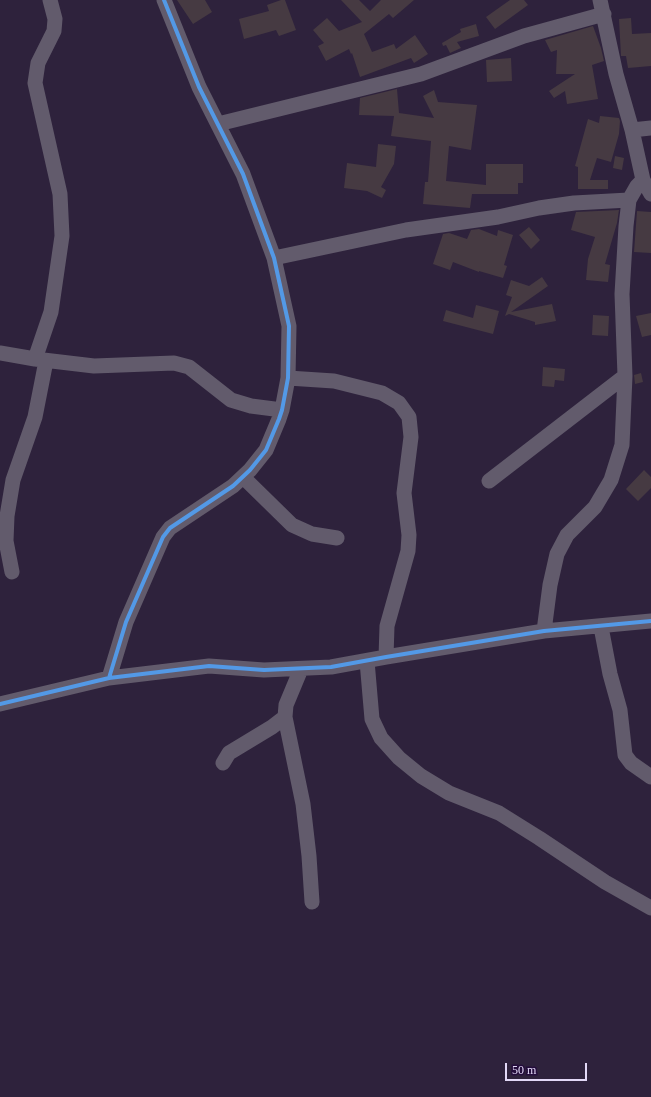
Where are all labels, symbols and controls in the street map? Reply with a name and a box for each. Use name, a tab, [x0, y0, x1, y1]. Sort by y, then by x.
scale bar	[507, 1055, 589, 1081]
text: 50 m	[512, 1063, 536, 1077]

